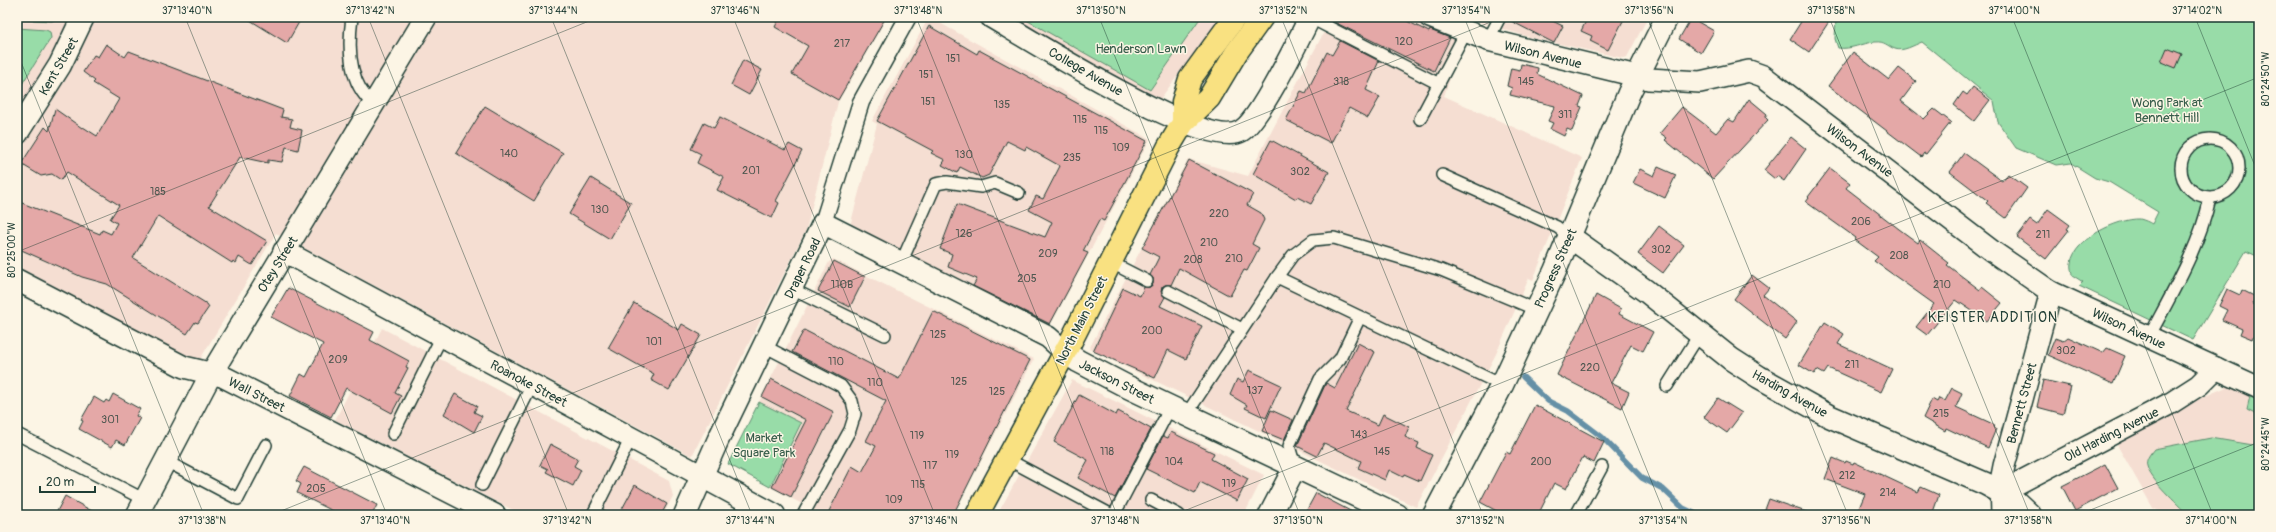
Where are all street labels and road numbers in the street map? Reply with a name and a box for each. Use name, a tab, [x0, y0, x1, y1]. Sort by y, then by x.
street label: Kent Street	[36, 34, 82, 98]
street label: Wilson Avenue	[1502, 38, 1584, 72]
street label: College Avenue	[1045, 44, 1126, 100]
street label: Wilson Avenue	[1823, 121, 1896, 181]
street label: Progress Street	[1531, 225, 1581, 311]
street label: Otey Street	[254, 233, 302, 296]
street label: Draper Road	[781, 235, 825, 302]
street label: North Main Street	[1053, 273, 1112, 368]
street label: Wilson Avenue	[2089, 305, 2168, 353]
street label: Jackson Street	[1076, 356, 1158, 408]
street label: Roanoke Street	[487, 357, 570, 411]
street label: Bennett Street	[2003, 360, 2041, 446]
street label: Harding Avenue	[1749, 367, 1831, 421]
street label: Wall Street	[226, 374, 288, 416]
street label: Old Harding Avenue	[2061, 404, 2162, 466]

